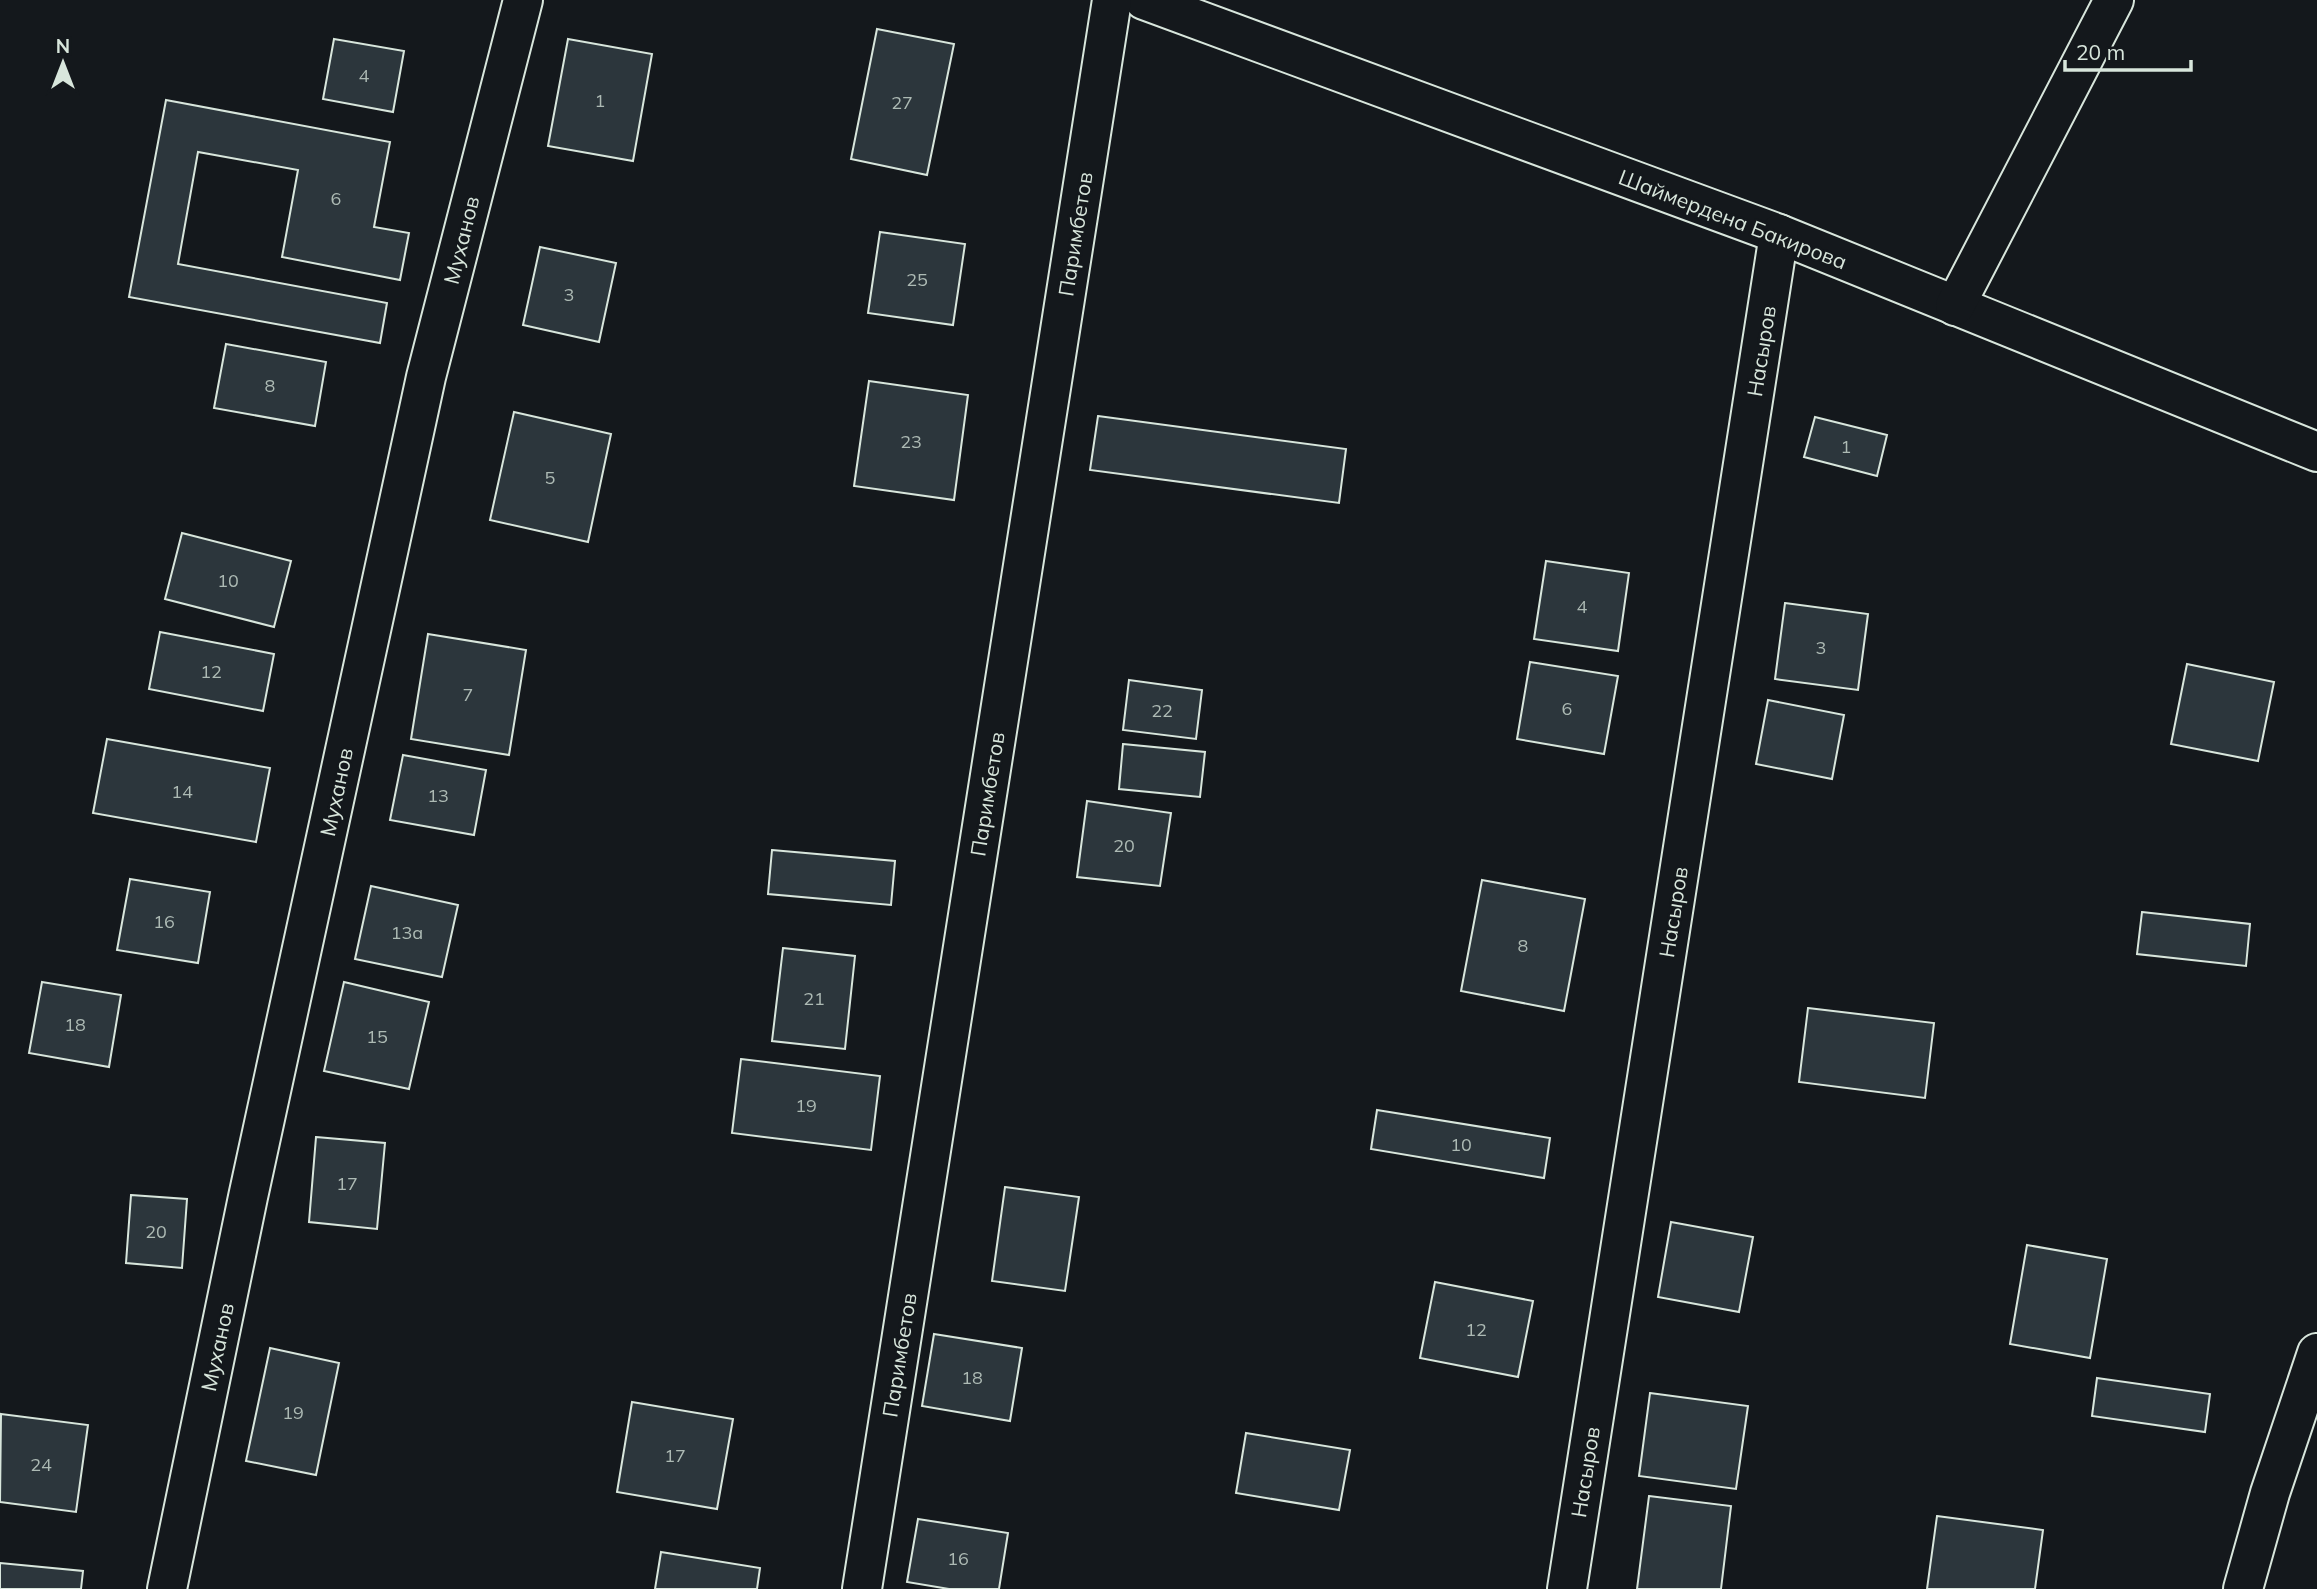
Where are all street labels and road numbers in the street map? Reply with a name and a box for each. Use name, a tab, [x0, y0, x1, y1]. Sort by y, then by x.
street label: Шаймердена Бакирова	[1615, 163, 1851, 275]
street label: Паримбетов	[1052, 170, 1098, 298]
street label: Муханов	[438, 193, 484, 287]
street label: Насыров	[1741, 304, 1781, 398]
street label: Паримбетов	[964, 730, 1010, 858]
street label: Муханов	[314, 745, 358, 839]
street label: Насыров	[1653, 865, 1693, 959]
street label: Паримбетов	[876, 1291, 922, 1419]
street label: Муханов	[195, 1300, 239, 1394]
street label: Насыров	[1565, 1425, 1605, 1519]

